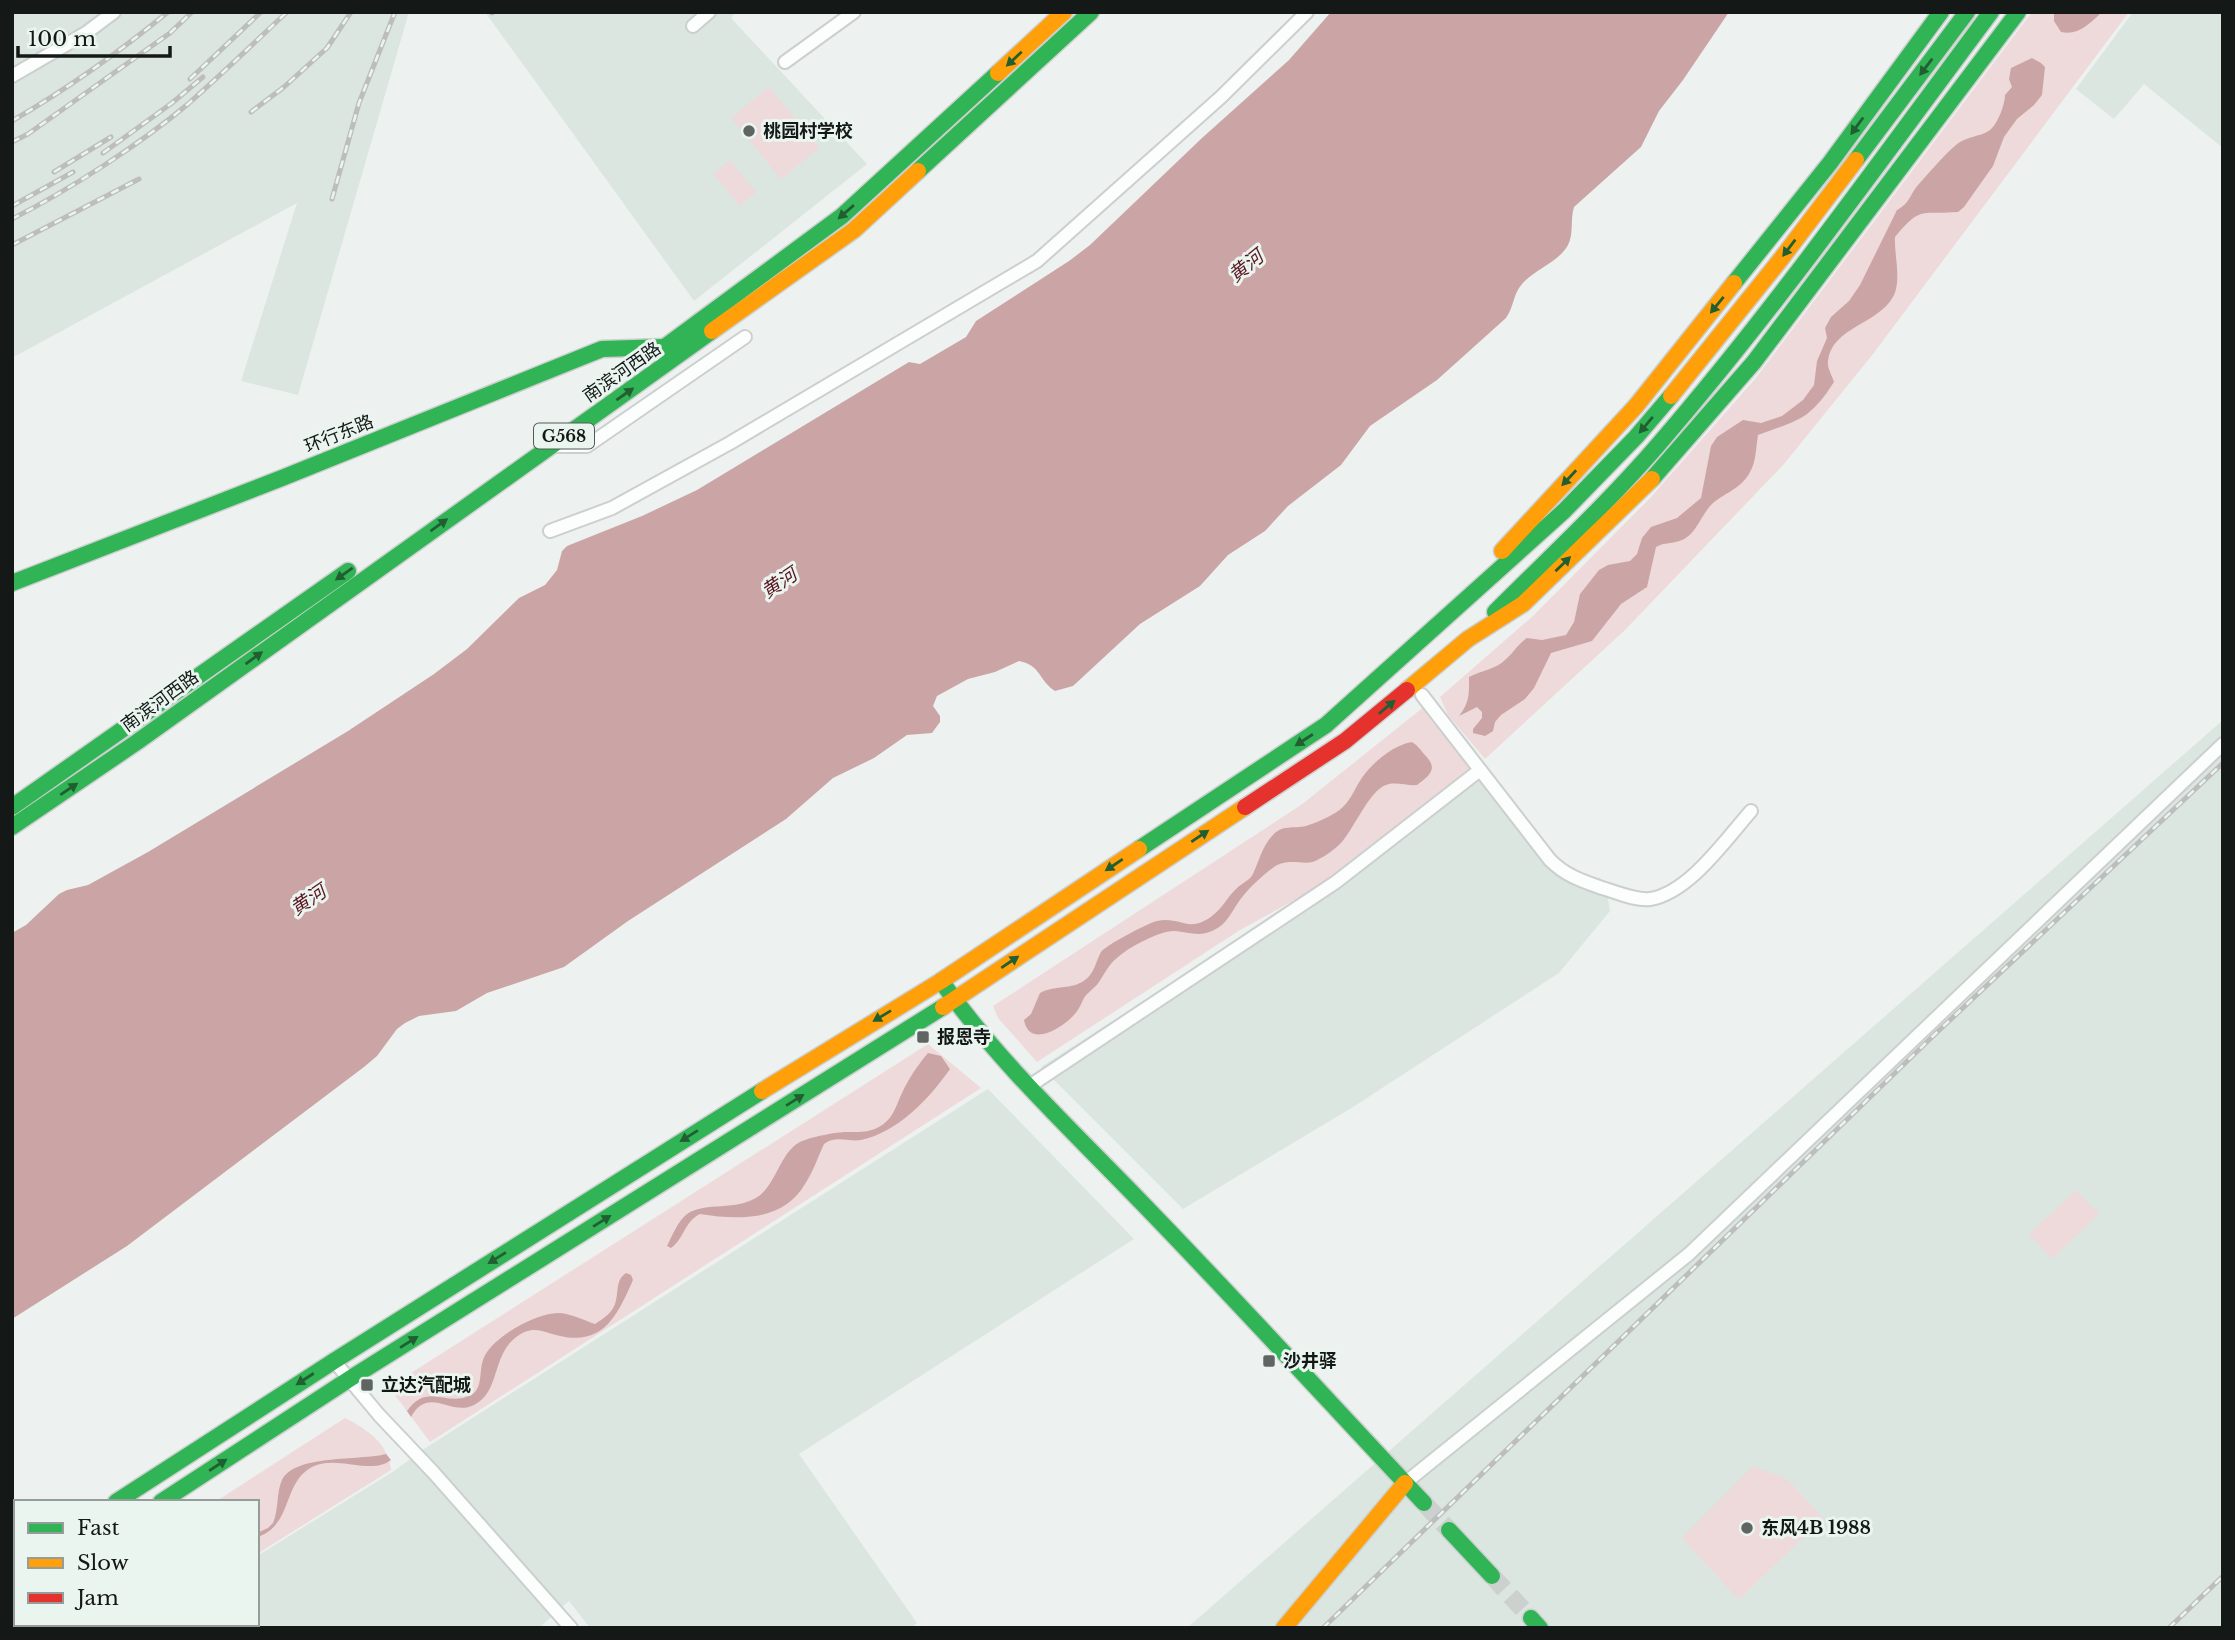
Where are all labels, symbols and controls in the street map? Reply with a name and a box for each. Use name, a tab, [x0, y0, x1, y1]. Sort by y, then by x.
scale bar	[18, 14, 170, 58]
text: 100 m	[28, 26, 96, 52]
one-way arrow	[1006, 50, 1023, 66]
one-way arrow	[1919, 58, 1933, 76]
one-way arrow	[1850, 117, 1864, 135]
place label: 桃园村学校	[763, 120, 853, 142]
marker: 桃园村学校	[741, 123, 757, 139]
one-way arrow	[837, 204, 855, 220]
one-way arrow	[1781, 239, 1796, 257]
water label: 黄河	[1224, 243, 1271, 287]
one-way arrow	[1709, 296, 1724, 314]
street label: 南滨河西路	[579, 337, 665, 407]
one-way arrow	[616, 387, 634, 401]
street label: 环行东路	[302, 410, 376, 458]
one-way arrow	[1639, 417, 1654, 434]
road number: G568	[534, 424, 594, 448]
one-way arrow	[1562, 469, 1578, 486]
one-way arrow	[430, 518, 448, 532]
one-way arrow	[1555, 556, 1572, 573]
water label: 黄河	[757, 561, 804, 603]
one-way arrow	[335, 567, 353, 581]
one-way arrow	[245, 651, 263, 665]
street label: 南滨河西路	[117, 666, 203, 736]
one-way arrow	[1377, 699, 1395, 714]
one-way arrow	[1294, 733, 1314, 746]
one-way arrow	[59, 783, 78, 796]
one-way arrow	[1191, 829, 1209, 843]
one-way arrow	[1105, 858, 1124, 871]
water label: 黄河	[286, 878, 333, 920]
one-way arrow	[1001, 956, 1020, 969]
one-way arrow	[873, 1009, 892, 1022]
place label: 报恩寺	[937, 1026, 991, 1048]
marker: 报恩寺	[915, 1029, 931, 1045]
one-way arrow	[785, 1093, 804, 1106]
one-way arrow	[680, 1130, 699, 1143]
one-way arrow	[592, 1214, 612, 1227]
one-way arrow	[487, 1251, 507, 1264]
one-way arrow	[400, 1335, 419, 1348]
place label: 沙井驿	[1283, 1350, 1337, 1372]
marker: 沙井驿	[1261, 1353, 1277, 1369]
one-way arrow	[295, 1373, 315, 1386]
place label: 立达汽配城	[381, 1374, 471, 1396]
marker: 立达汽配城	[359, 1377, 375, 1393]
one-way arrow	[208, 1458, 228, 1471]
legend	[14, 1500, 259, 1626]
text: Fast	[77, 1515, 119, 1541]
place label: 东风4B 1988	[1761, 1517, 1871, 1539]
marker: 东风4B 1988	[1739, 1520, 1755, 1536]
text: Slow	[77, 1550, 129, 1576]
text: Jam	[74, 1585, 119, 1611]

